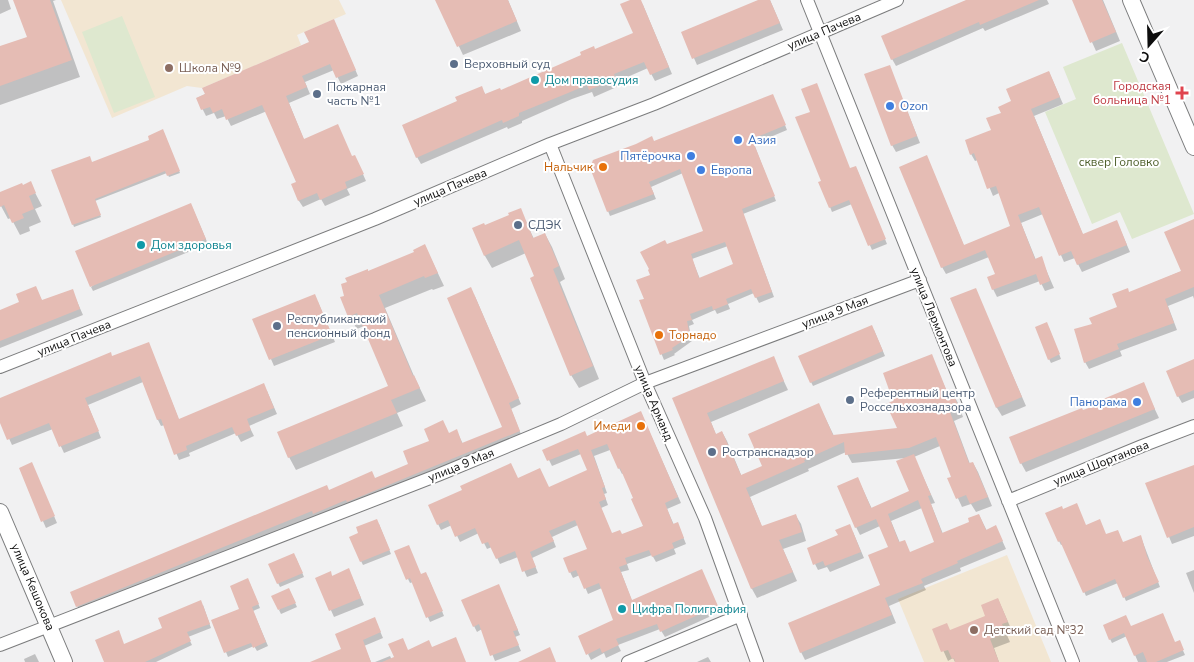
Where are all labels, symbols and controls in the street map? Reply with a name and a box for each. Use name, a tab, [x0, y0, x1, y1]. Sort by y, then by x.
street label: улица Пачева	[785, 8, 863, 54]
north arrow	[1124, 20, 1174, 70]
text: С	[1137, 46, 1152, 67]
place label: Верховный суд	[464, 56, 550, 72]
marker: Верховный суд	[448, 58, 460, 70]
place label: Школа №9	[179, 60, 241, 76]
marker: Школа №9	[163, 62, 175, 74]
place label: Дом правосудия	[545, 72, 638, 88]
marker: Дом правосудия	[529, 74, 541, 86]
place label: Городская больница №1	[1093, 78, 1171, 108]
place label: Пожарная часть №1	[327, 79, 386, 109]
marker: Городская больница №1	[1175, 86, 1189, 100]
marker: Пожарная часть №1	[311, 88, 323, 100]
place label: Ozon	[900, 98, 928, 114]
marker: Ozon	[884, 100, 896, 112]
place label: Азия	[748, 132, 776, 148]
marker: Азия	[732, 134, 744, 146]
place label: Пятёрочка	[620, 148, 681, 164]
marker: Пятёрочка	[685, 150, 697, 162]
park label: сквер Головко	[1079, 154, 1159, 170]
place label: Нальчик	[544, 159, 594, 175]
marker: Нальчик	[597, 161, 609, 173]
place label: Европа	[711, 162, 752, 178]
street label: улица Пачева	[411, 164, 489, 210]
marker: Европа	[695, 164, 707, 176]
place label: СДЭК	[528, 217, 561, 233]
marker: СДЭК	[512, 219, 524, 231]
place label: Дом здоровья	[151, 237, 232, 253]
marker: Дом здоровья	[135, 239, 147, 251]
street label: улица Лермонтова	[907, 265, 961, 369]
street label: улица 9 Мая	[799, 292, 871, 332]
place label: Республиканский пенсионный фонд	[287, 311, 390, 341]
street label: улица Пачева	[35, 316, 113, 360]
marker: Республиканский пенсионный фонд	[271, 320, 283, 332]
place label: Торнадо	[669, 327, 717, 343]
marker: Торнадо	[653, 329, 665, 341]
street label: улица Арманд	[631, 363, 677, 443]
place label: Референтный центр Россельхознадзора	[860, 385, 975, 415]
marker: Референтный центр Россельхознадзора	[844, 394, 856, 406]
place label: Панорама	[1070, 394, 1127, 410]
marker: Панорама	[1131, 396, 1143, 408]
place label: Имеди	[594, 418, 631, 434]
marker: Имеди	[635, 420, 647, 432]
street label: улица Шортанова	[1051, 437, 1151, 489]
street label: улица 9 Мая	[426, 444, 496, 486]
place label: Ространснадзор	[722, 444, 814, 460]
marker: Ространснадзор	[706, 446, 718, 458]
street label: улица Кешокова	[7, 541, 59, 633]
place label: Цифра Полиграфия	[632, 601, 746, 617]
marker: Цифра Полиграфия	[616, 603, 628, 615]
place label: Детский сад №32	[984, 622, 1084, 638]
marker: Детский сад №32	[968, 624, 980, 636]

